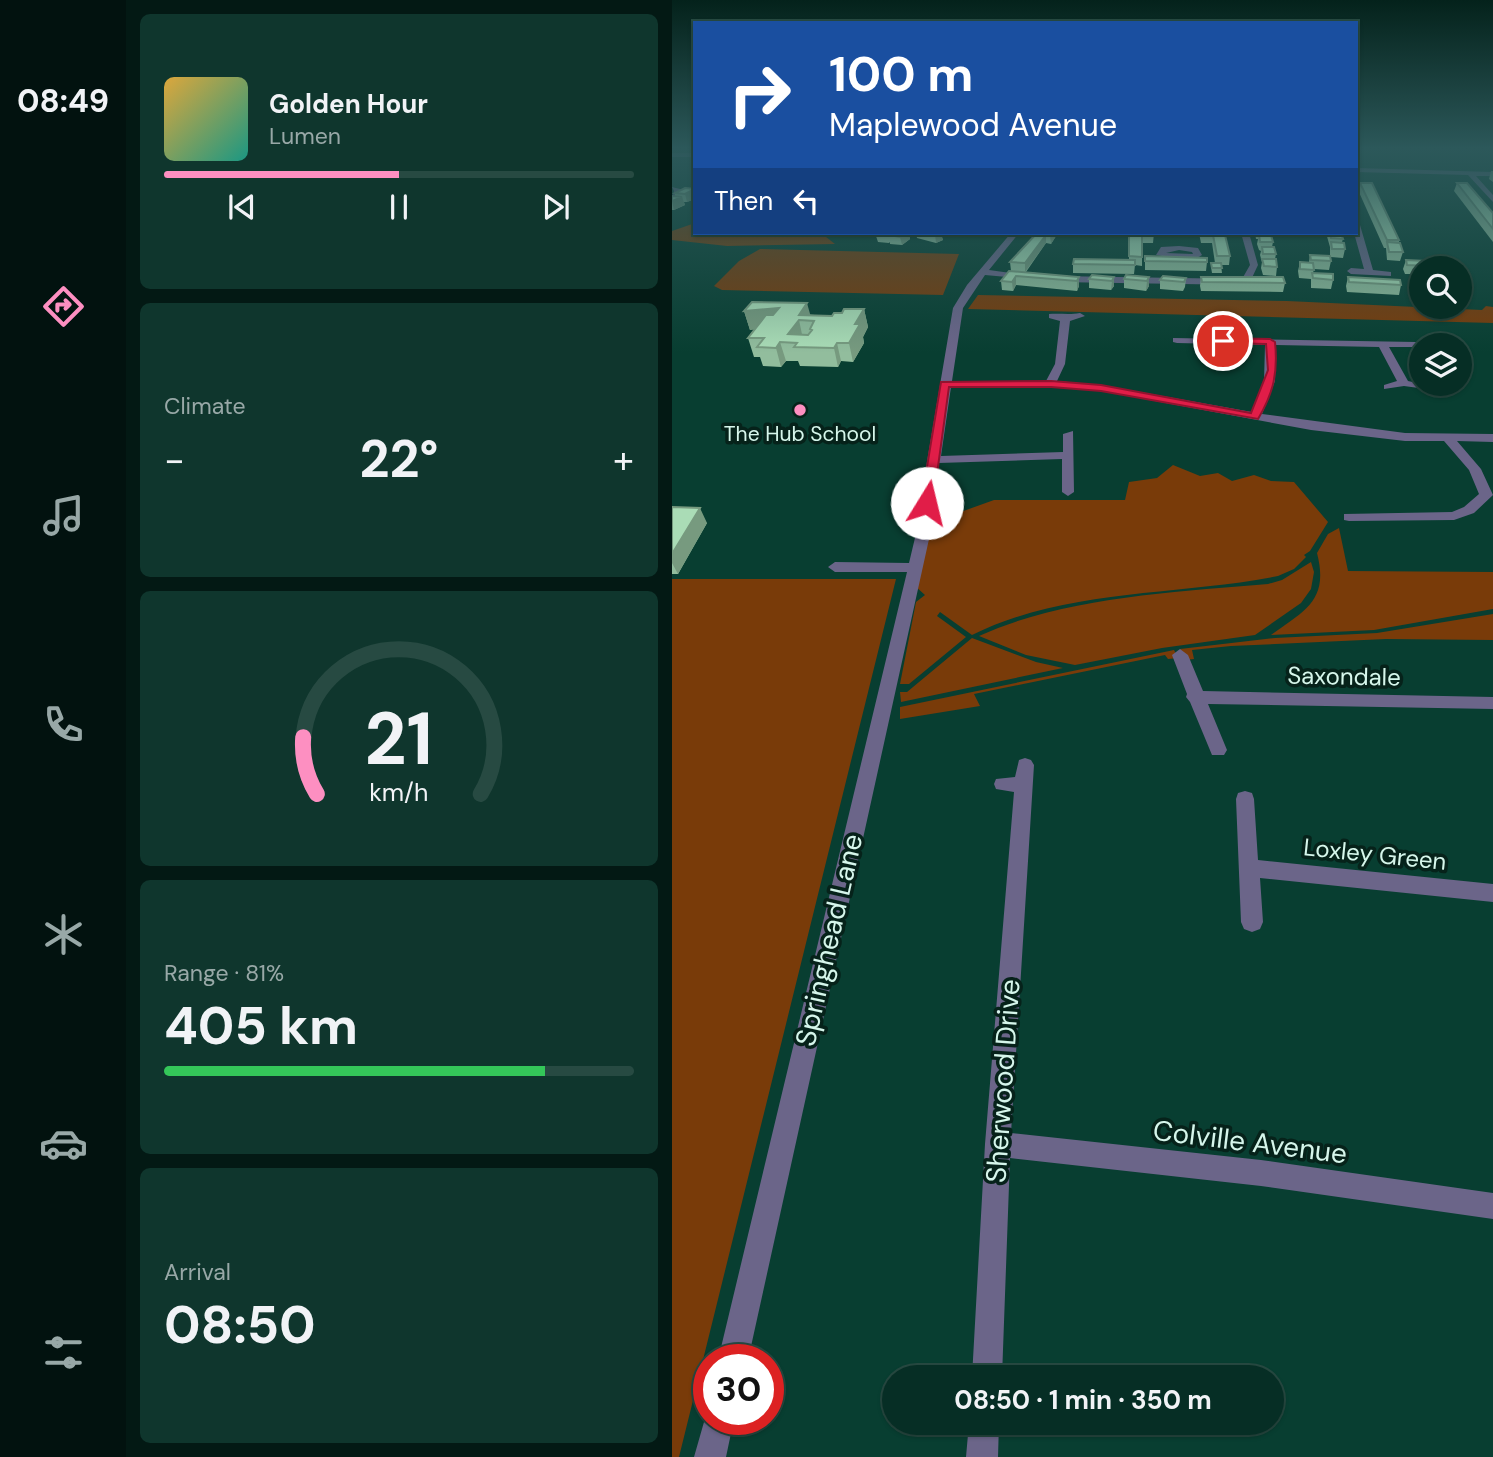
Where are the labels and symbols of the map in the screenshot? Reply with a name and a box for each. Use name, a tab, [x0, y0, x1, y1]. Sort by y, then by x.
pin	[1193, 311, 1253, 371]
marker: The Hub School	[792, 402, 808, 418]
place label: The Hub School	[724, 420, 876, 448]
position arrow	[890, 466, 964, 540]
street label: Saxondale	[1287, 660, 1401, 692]
street label: Springhead Lane	[787, 830, 871, 1050]
street label: Loxley Green	[1302, 831, 1448, 877]
street label: Sherwood Drive	[977, 978, 1029, 1184]
street label: Colville Avenue	[1151, 1112, 1349, 1172]
speed limit sign: 30	[693, 1344, 784, 1435]

